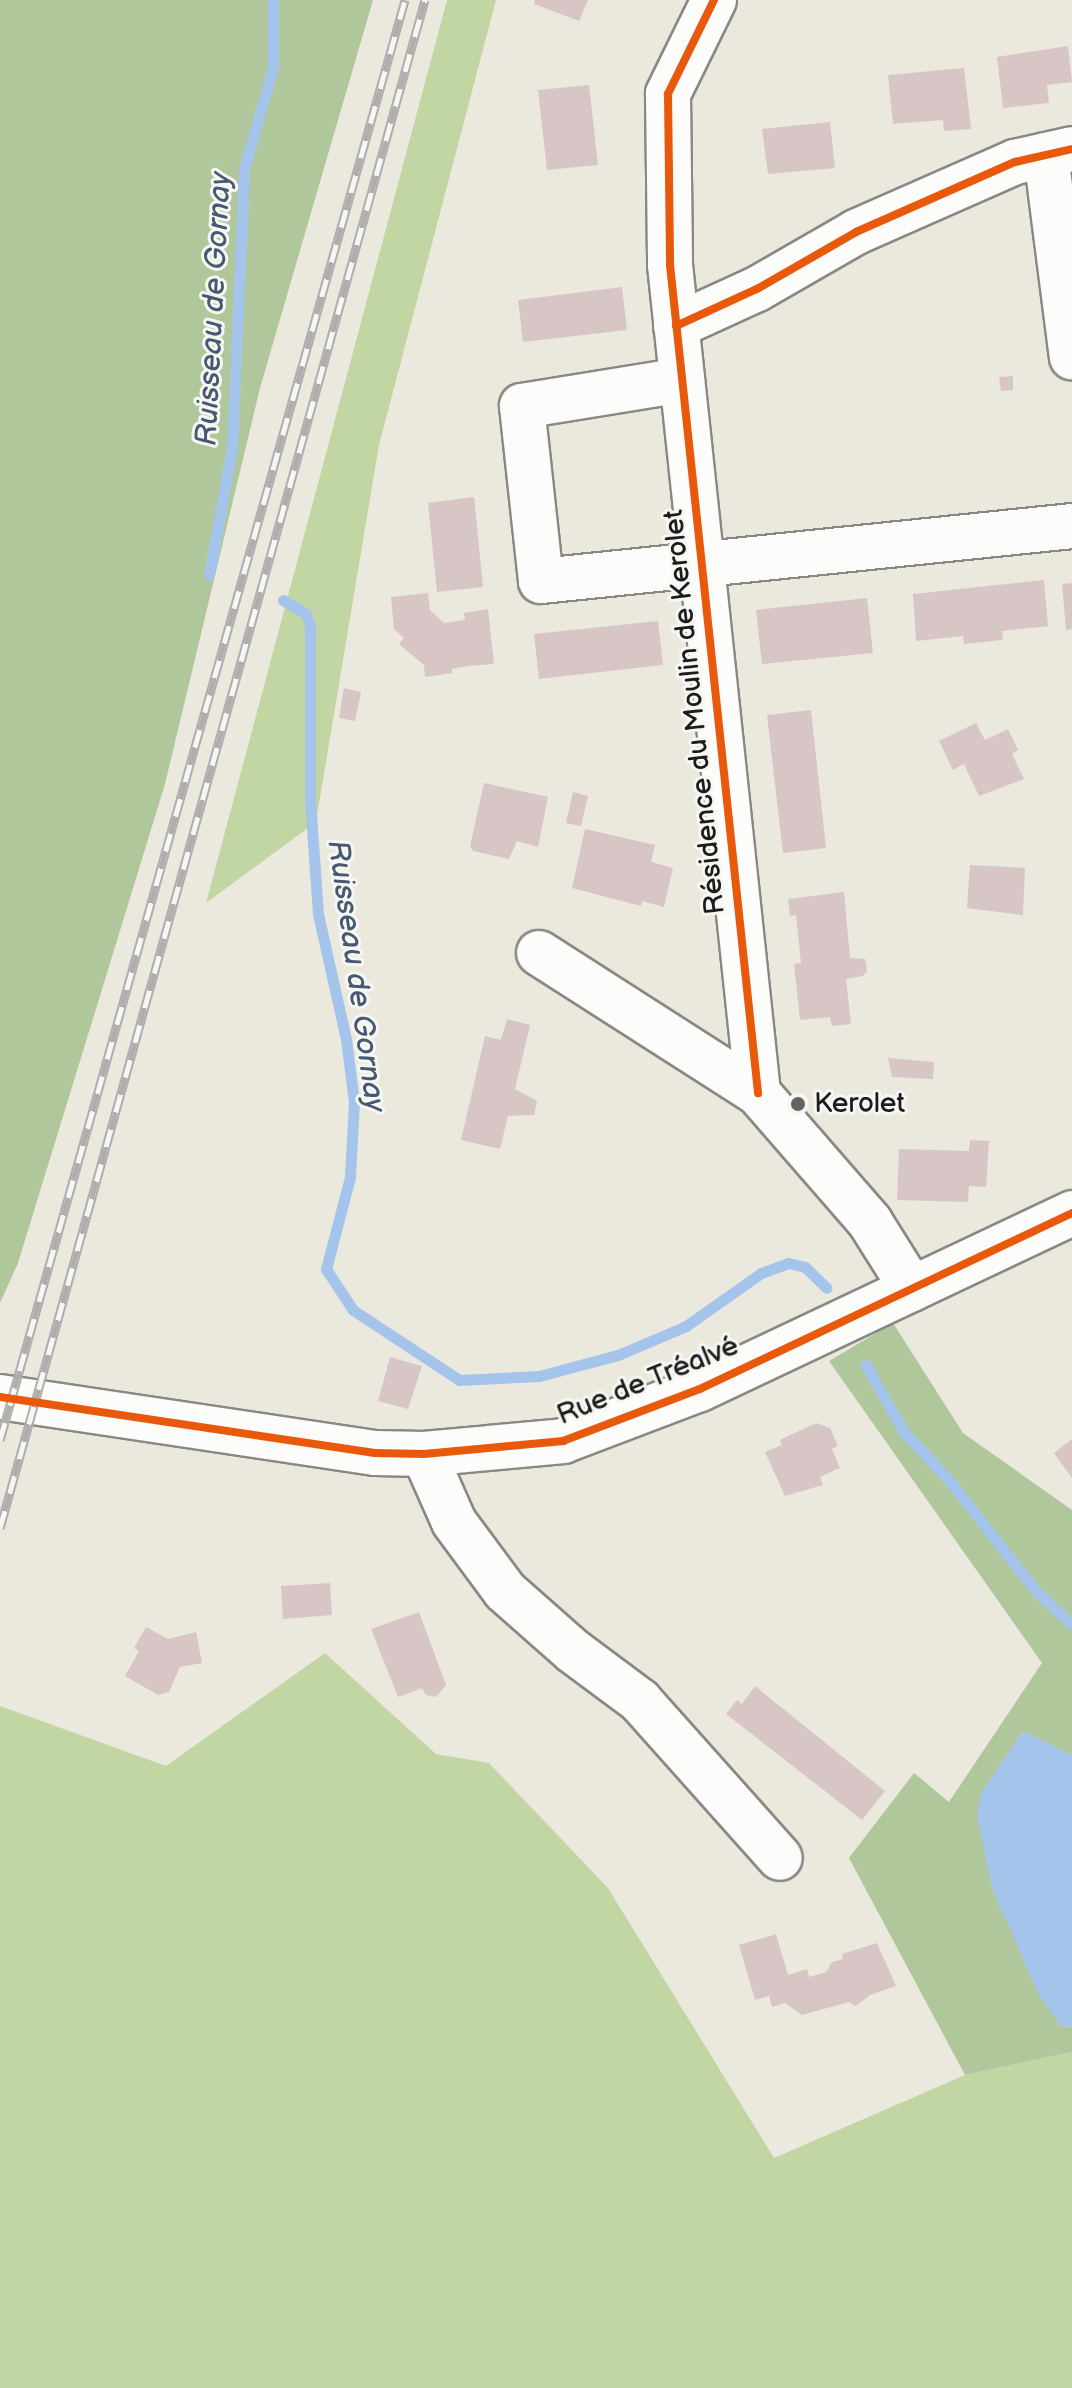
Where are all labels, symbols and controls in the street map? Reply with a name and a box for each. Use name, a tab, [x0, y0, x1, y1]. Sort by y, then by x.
water label: Ruisseau de Gornay	[189, 171, 239, 447]
street label: Résidence du Moulin de Kerolet	[657, 508, 733, 916]
water label: Ruisseau de Gornay	[319, 838, 393, 1114]
place label: Kerolet	[814, 1087, 905, 1121]
marker: Kerolet	[789, 1095, 807, 1113]
street label: Rue de Tréalvé	[552, 1329, 744, 1433]

